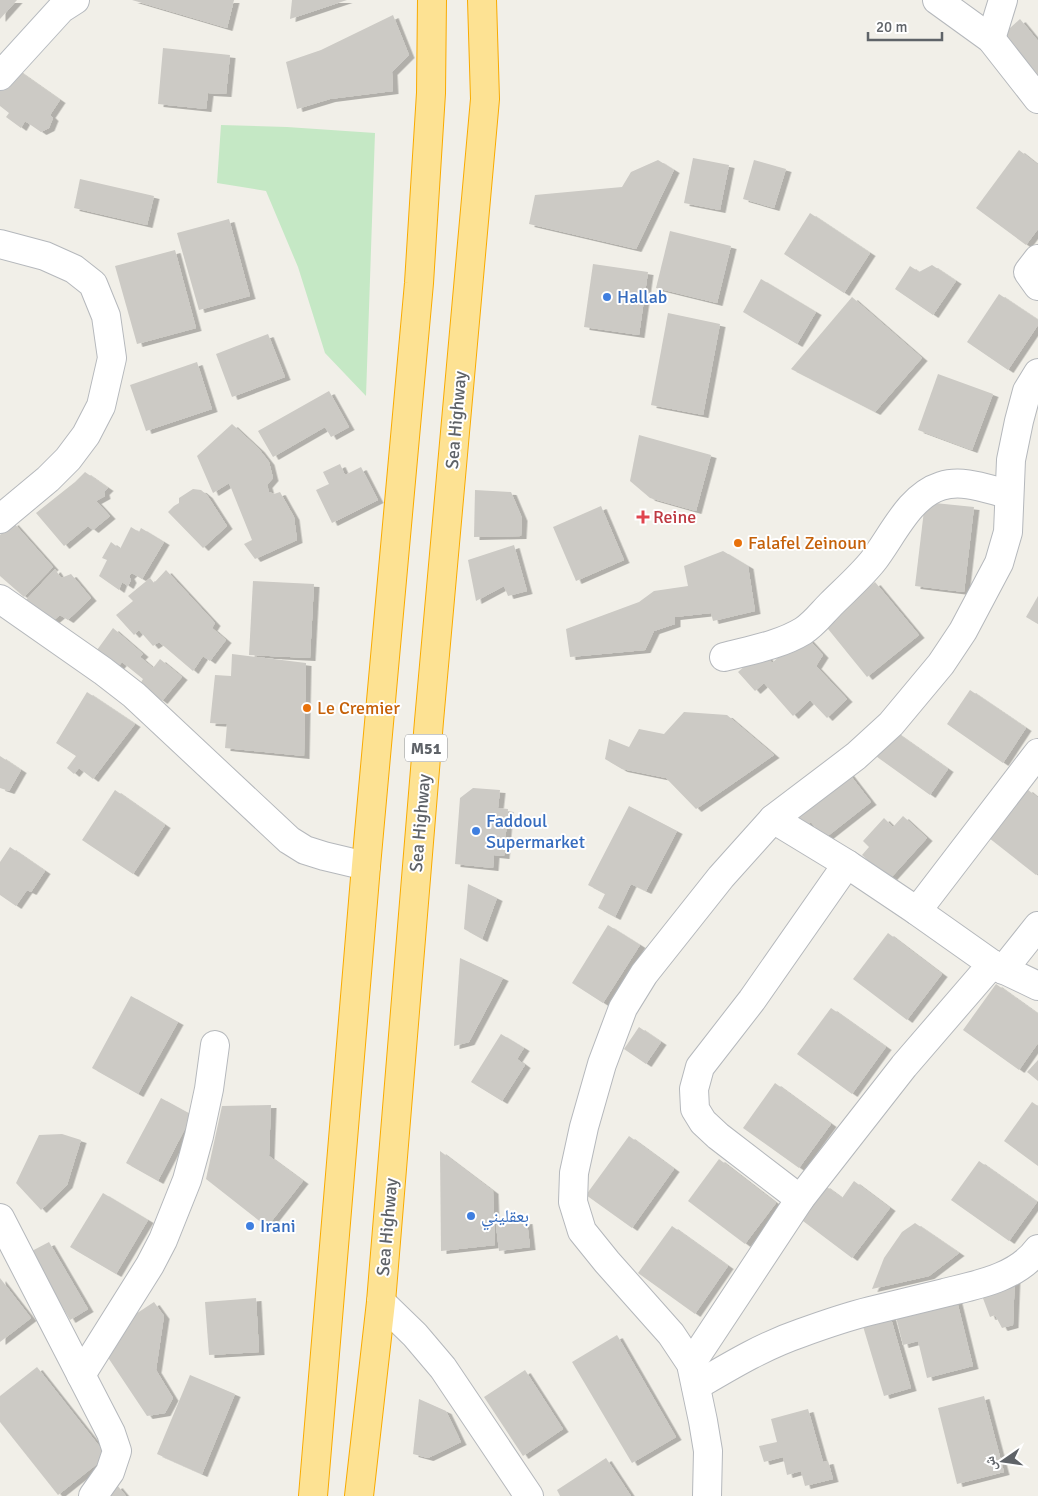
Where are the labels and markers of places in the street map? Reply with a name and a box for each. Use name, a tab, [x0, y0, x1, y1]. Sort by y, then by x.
place label: Hallab	[617, 286, 667, 308]
marker: Hallab	[601, 291, 613, 303]
place label: Reine	[653, 506, 696, 528]
marker: Reine	[637, 511, 649, 523]
place label: Falafel Zeinoun	[748, 532, 867, 554]
marker: Falafel Zeinoun	[732, 537, 744, 549]
place label: Le Cremier	[317, 697, 400, 719]
marker: Le Cremier	[301, 702, 313, 714]
place label: Faddoul Supermarket	[486, 810, 585, 853]
marker: Faddoul Supermarket	[470, 825, 482, 837]
place label: بعقليني	[481, 1205, 529, 1231]
marker: بعقليني	[465, 1210, 477, 1222]
place label: Irani	[260, 1215, 296, 1237]
marker: Irani	[244, 1220, 256, 1232]

